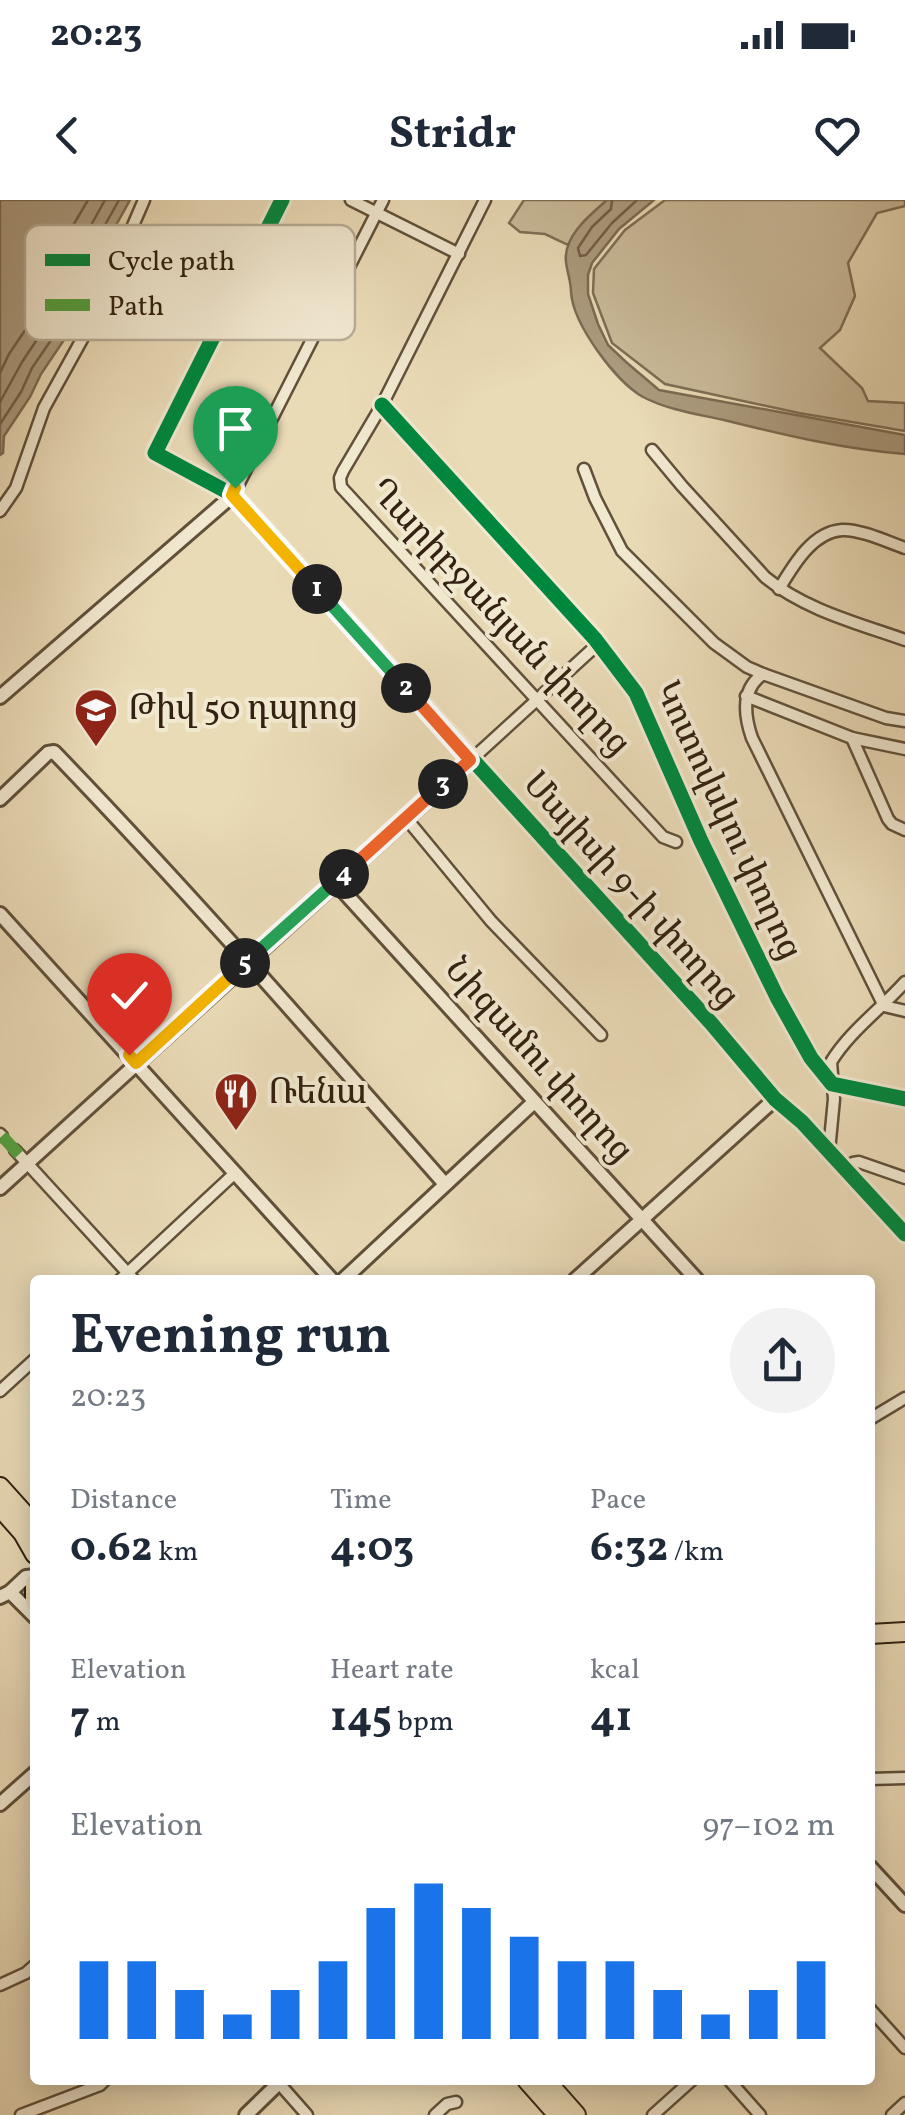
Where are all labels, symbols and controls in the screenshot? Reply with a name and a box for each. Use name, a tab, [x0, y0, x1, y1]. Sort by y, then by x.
text: 20:23	[50, 9, 142, 62]
text: Stridr	[389, 104, 516, 167]
icon: back	[40, 108, 95, 163]
icon: heart	[810, 108, 865, 163]
legend	[25, 225, 355, 340]
text: Cycle path	[108, 243, 235, 282]
text: Path	[108, 288, 164, 327]
pin	[193, 386, 278, 489]
icon: arrive	[208, 401, 263, 456]
street label: Ղարիբջանյան փողոց	[357, 469, 641, 767]
pin: 1	[292, 564, 342, 614]
text: 1	[311, 569, 323, 608]
pin: 2	[381, 663, 431, 713]
text: 2	[399, 668, 413, 707]
street label: Կոտովսկու փողոց	[641, 674, 813, 968]
place label: Թիվ 50 դպրոց	[128, 686, 358, 734]
school or university icon: Թիվ 50 դպրոց	[73, 687, 119, 748]
pin: 3	[418, 759, 468, 809]
street label: Մայիսի 9-ի փողոց	[511, 762, 749, 1020]
text: 3	[436, 764, 450, 803]
pin: 4	[319, 849, 369, 899]
text: 4	[336, 854, 352, 893]
pin: 5	[220, 938, 270, 988]
text: 5	[238, 943, 252, 982]
street label: Նիզամու փողոց	[433, 948, 643, 1174]
pin	[87, 953, 172, 1056]
icon: check	[102, 968, 157, 1023]
place label: Ռենա	[268, 1070, 367, 1118]
restaurant icon: Ռենա	[213, 1071, 259, 1132]
text: Evening run	[70, 1300, 391, 1376]
button: share	[730, 1308, 835, 1413]
text: 20:23	[70, 1376, 146, 1420]
text: Distance	[70, 1481, 177, 1520]
text: Time	[330, 1481, 391, 1520]
text: Pace	[590, 1481, 646, 1520]
text: 0.62	[70, 1520, 153, 1579]
text: 4:03	[330, 1520, 414, 1579]
text: 6:32	[590, 1520, 668, 1579]
text: km	[153, 1533, 198, 1572]
text: /km	[668, 1533, 724, 1572]
text: Elevation	[70, 1651, 186, 1690]
text: Heart rate	[330, 1651, 454, 1690]
text: kcal	[590, 1651, 640, 1690]
text: 7	[70, 1690, 90, 1749]
text: 145	[330, 1690, 392, 1749]
text: 41	[590, 1690, 632, 1749]
text: m	[90, 1703, 120, 1742]
text: bpm	[392, 1703, 454, 1742]
text: Elevation	[70, 1805, 203, 1849]
text: 97–102 m	[702, 1805, 835, 1849]

